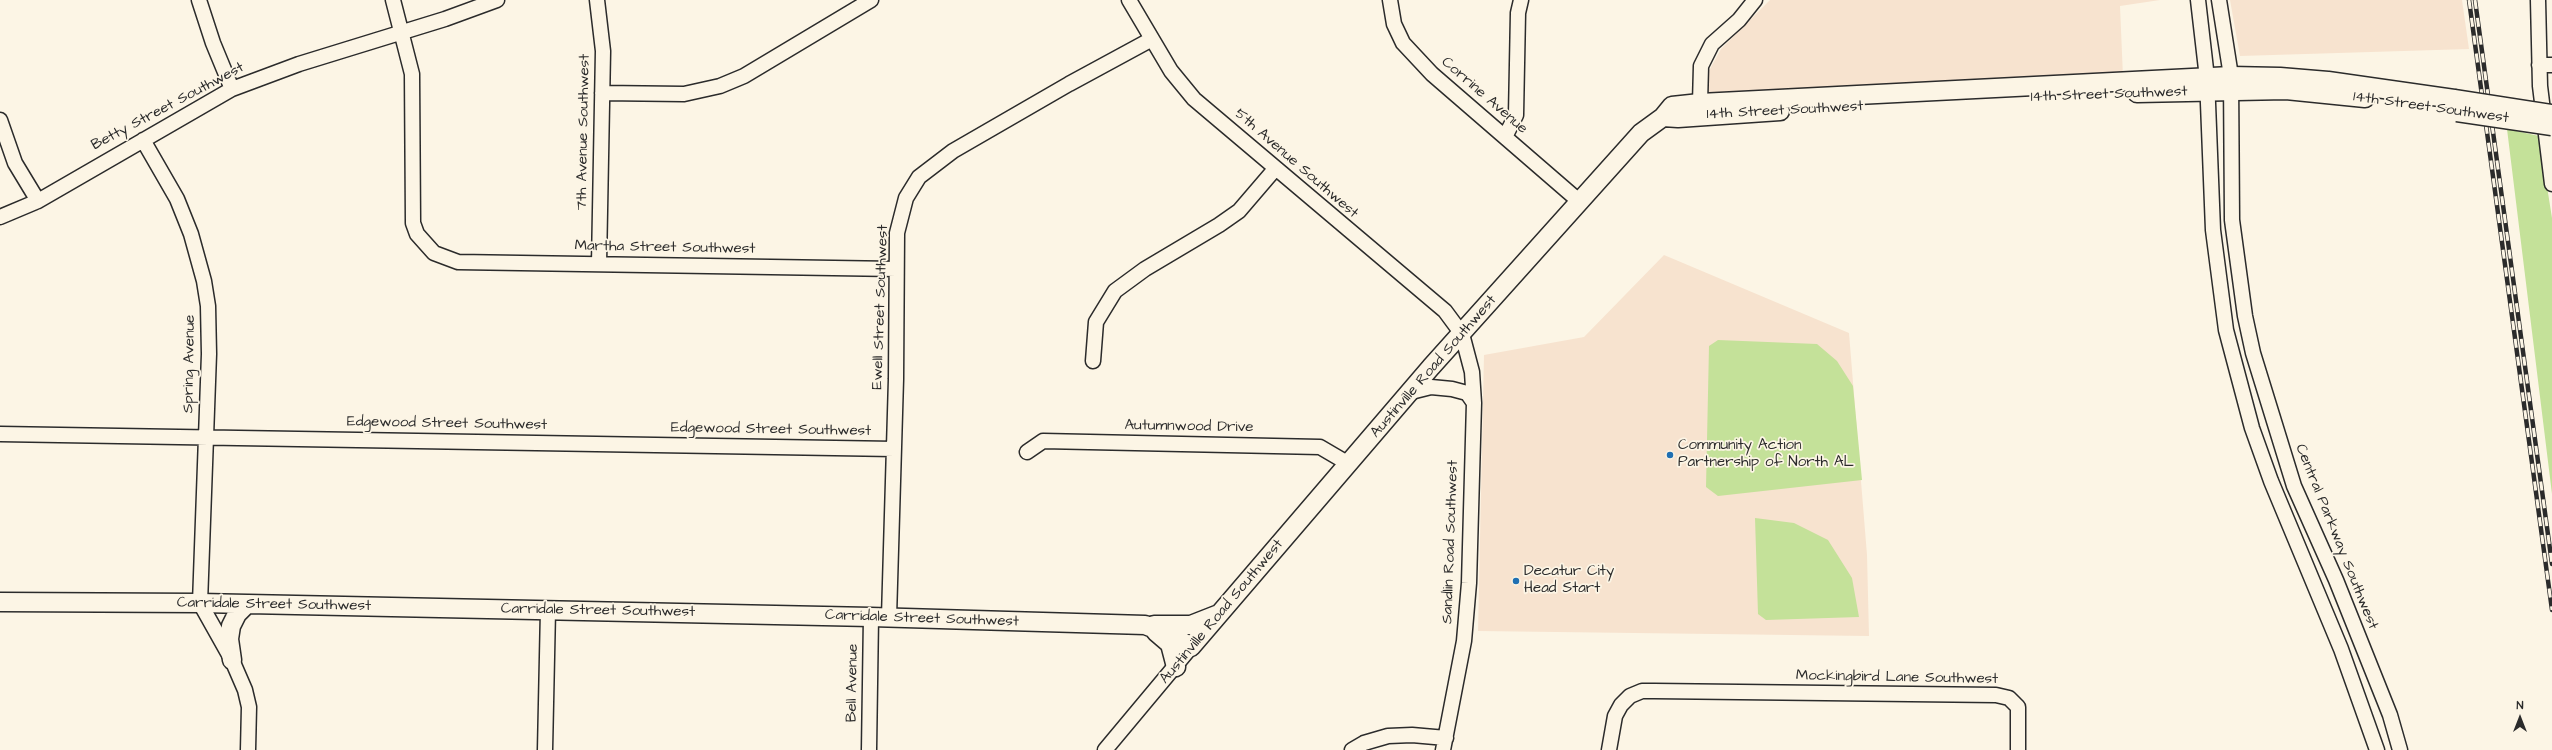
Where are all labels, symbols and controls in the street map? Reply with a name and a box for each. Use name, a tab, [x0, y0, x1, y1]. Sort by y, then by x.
street label: 7th Avenue Southwest	[574, 54, 594, 210]
street label: Corrine Avenue	[1437, 54, 1531, 138]
street label: Betty Street Southwest	[89, 59, 247, 155]
street label: 14th Street Southwest	[2030, 83, 2188, 107]
street label: 14th Street Southwest	[2352, 88, 2510, 128]
street label: 14th Street Southwest	[1706, 98, 1864, 124]
street label: 5th Avenue Southwest	[1231, 105, 1361, 223]
street label: Ewell Street Southwest	[869, 224, 893, 390]
street label: Martha Street Southwest	[574, 237, 756, 259]
street label: Austinville Road Southwest	[1367, 292, 1501, 442]
street label: Spring Avenue	[180, 315, 200, 413]
street label: Edgewood Street Southwest	[347, 413, 547, 435]
street label: Autumnwood Drive	[1124, 417, 1254, 437]
street label: Edgewood Street Southwest	[671, 419, 871, 441]
place label: Community Action Partnership of North AL	[1678, 437, 1854, 472]
street label: Central Parkway Southwest	[2291, 442, 2381, 632]
marker: Community Action Partnership of North AL	[1665, 450, 1675, 460]
street label: Sandlin Road Southwest	[1439, 460, 1463, 624]
street label: Austinville Road Southwest	[1156, 536, 1288, 688]
place label: Decatur City Head Start	[1524, 563, 1614, 598]
marker: Decatur City Head Start	[1511, 576, 1521, 586]
street label: Carridale Street Southwest	[177, 594, 371, 616]
street label: Carridale Street Southwest	[501, 600, 695, 622]
street label: Carridale Street Southwest	[825, 607, 1019, 631]
street label: Bell Avenue	[843, 644, 863, 722]
street label: Mockingbird Lane Southwest	[1796, 667, 1998, 689]
north arrow	[2500, 698, 2540, 738]
text: N	[2517, 698, 2523, 713]

